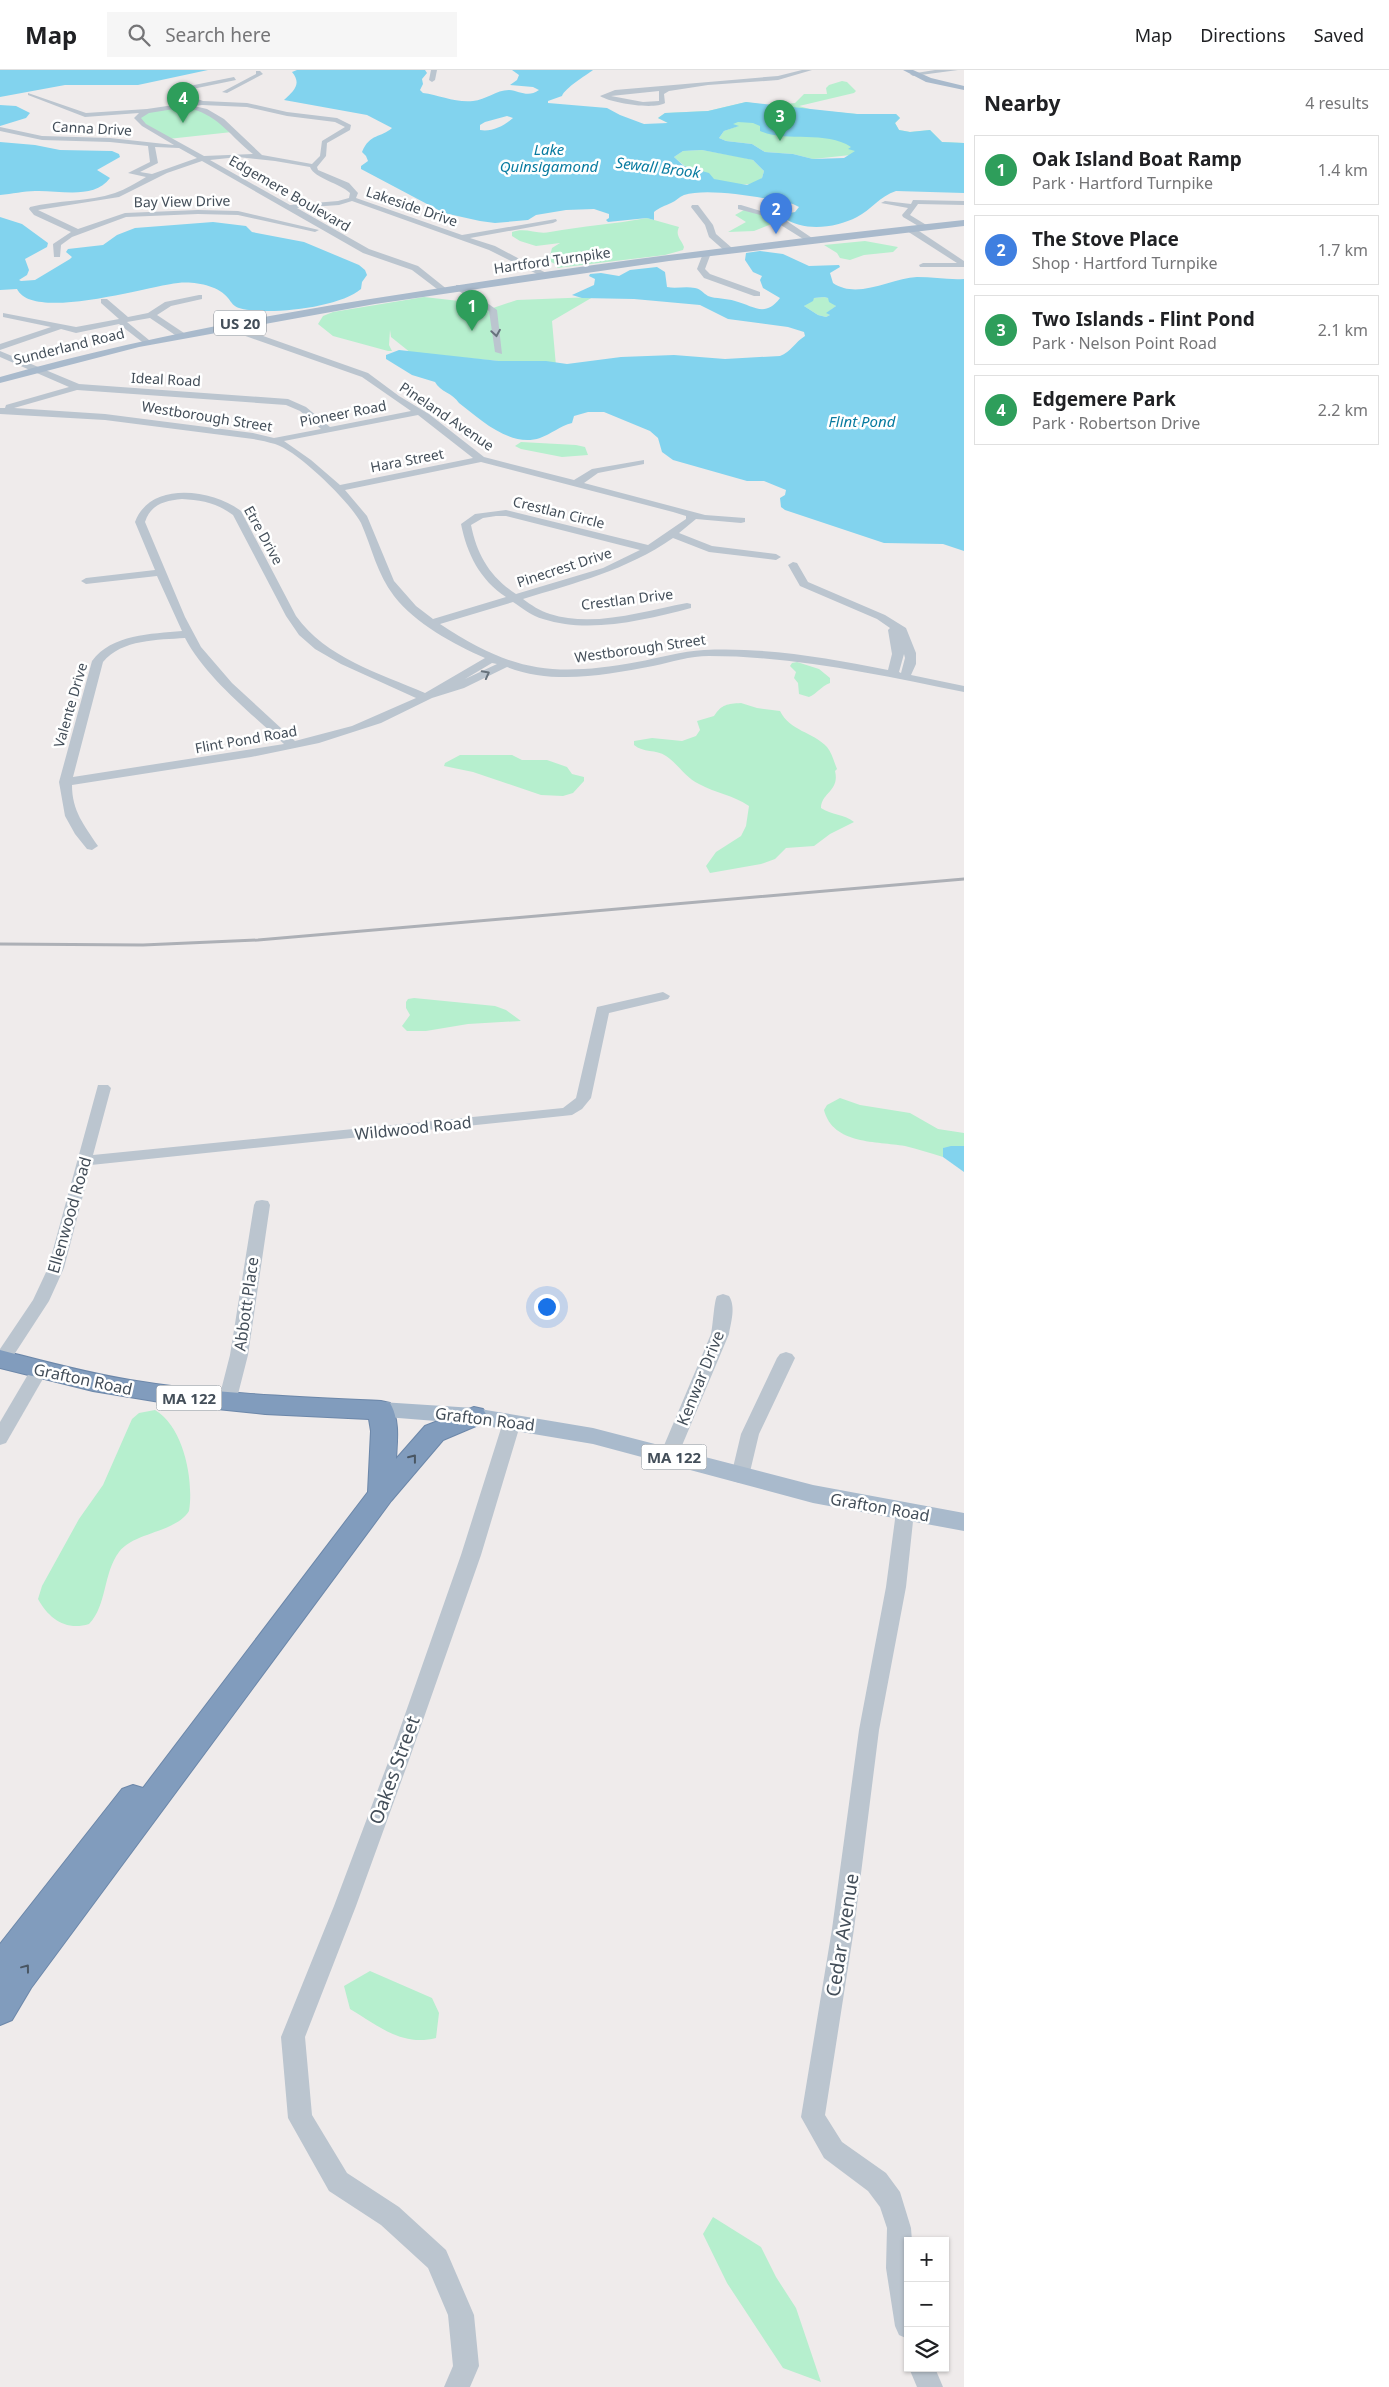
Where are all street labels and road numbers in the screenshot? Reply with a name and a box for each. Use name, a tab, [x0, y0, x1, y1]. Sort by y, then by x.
street label: Canna Drive	[51, 116, 133, 140]
street label: Edgemere Boulevard	[226, 150, 354, 236]
street label: Lakeside Drive	[364, 181, 460, 231]
street label: Bay View Drive	[134, 191, 231, 211]
street label: Hartford Turnpike	[492, 242, 612, 278]
road number: US 20	[214, 310, 266, 336]
street label: Sunderland Road	[12, 323, 126, 369]
street label: Ideal Road	[131, 368, 201, 390]
street label: Pineland Avenue	[396, 377, 498, 455]
street label: Pioneer Road	[298, 395, 388, 431]
street label: Westborough Street	[140, 396, 274, 436]
street label: Hara Street	[369, 444, 445, 476]
street label: Crestlan Circle	[511, 491, 607, 533]
street label: Etre Drive	[240, 502, 288, 568]
street label: Pinecrest Drive	[514, 543, 614, 591]
street label: Crestlan Drive	[580, 584, 674, 614]
street label: Westborough Street	[573, 629, 707, 667]
street label: Valente Drive	[49, 660, 91, 750]
street label: Flint Pond Road	[193, 721, 299, 757]
street label: Wildwood Road	[353, 1111, 473, 1145]
street label: Ellenwood Road	[42, 1154, 96, 1276]
street label: Abbott Place	[229, 1256, 263, 1352]
street label: Kenwar Drive	[671, 1327, 729, 1429]
street label: Grafton Road	[32, 1358, 134, 1400]
road number: MA 122	[156, 1386, 222, 1410]
street label: Grafton Road	[434, 1402, 536, 1436]
road number: MA 122	[642, 1444, 706, 1470]
street label: Grafton Road	[829, 1487, 931, 1527]
street label: Oakes Street	[362, 1712, 426, 1828]
street label: Cedar Avenue	[819, 1871, 865, 1999]

